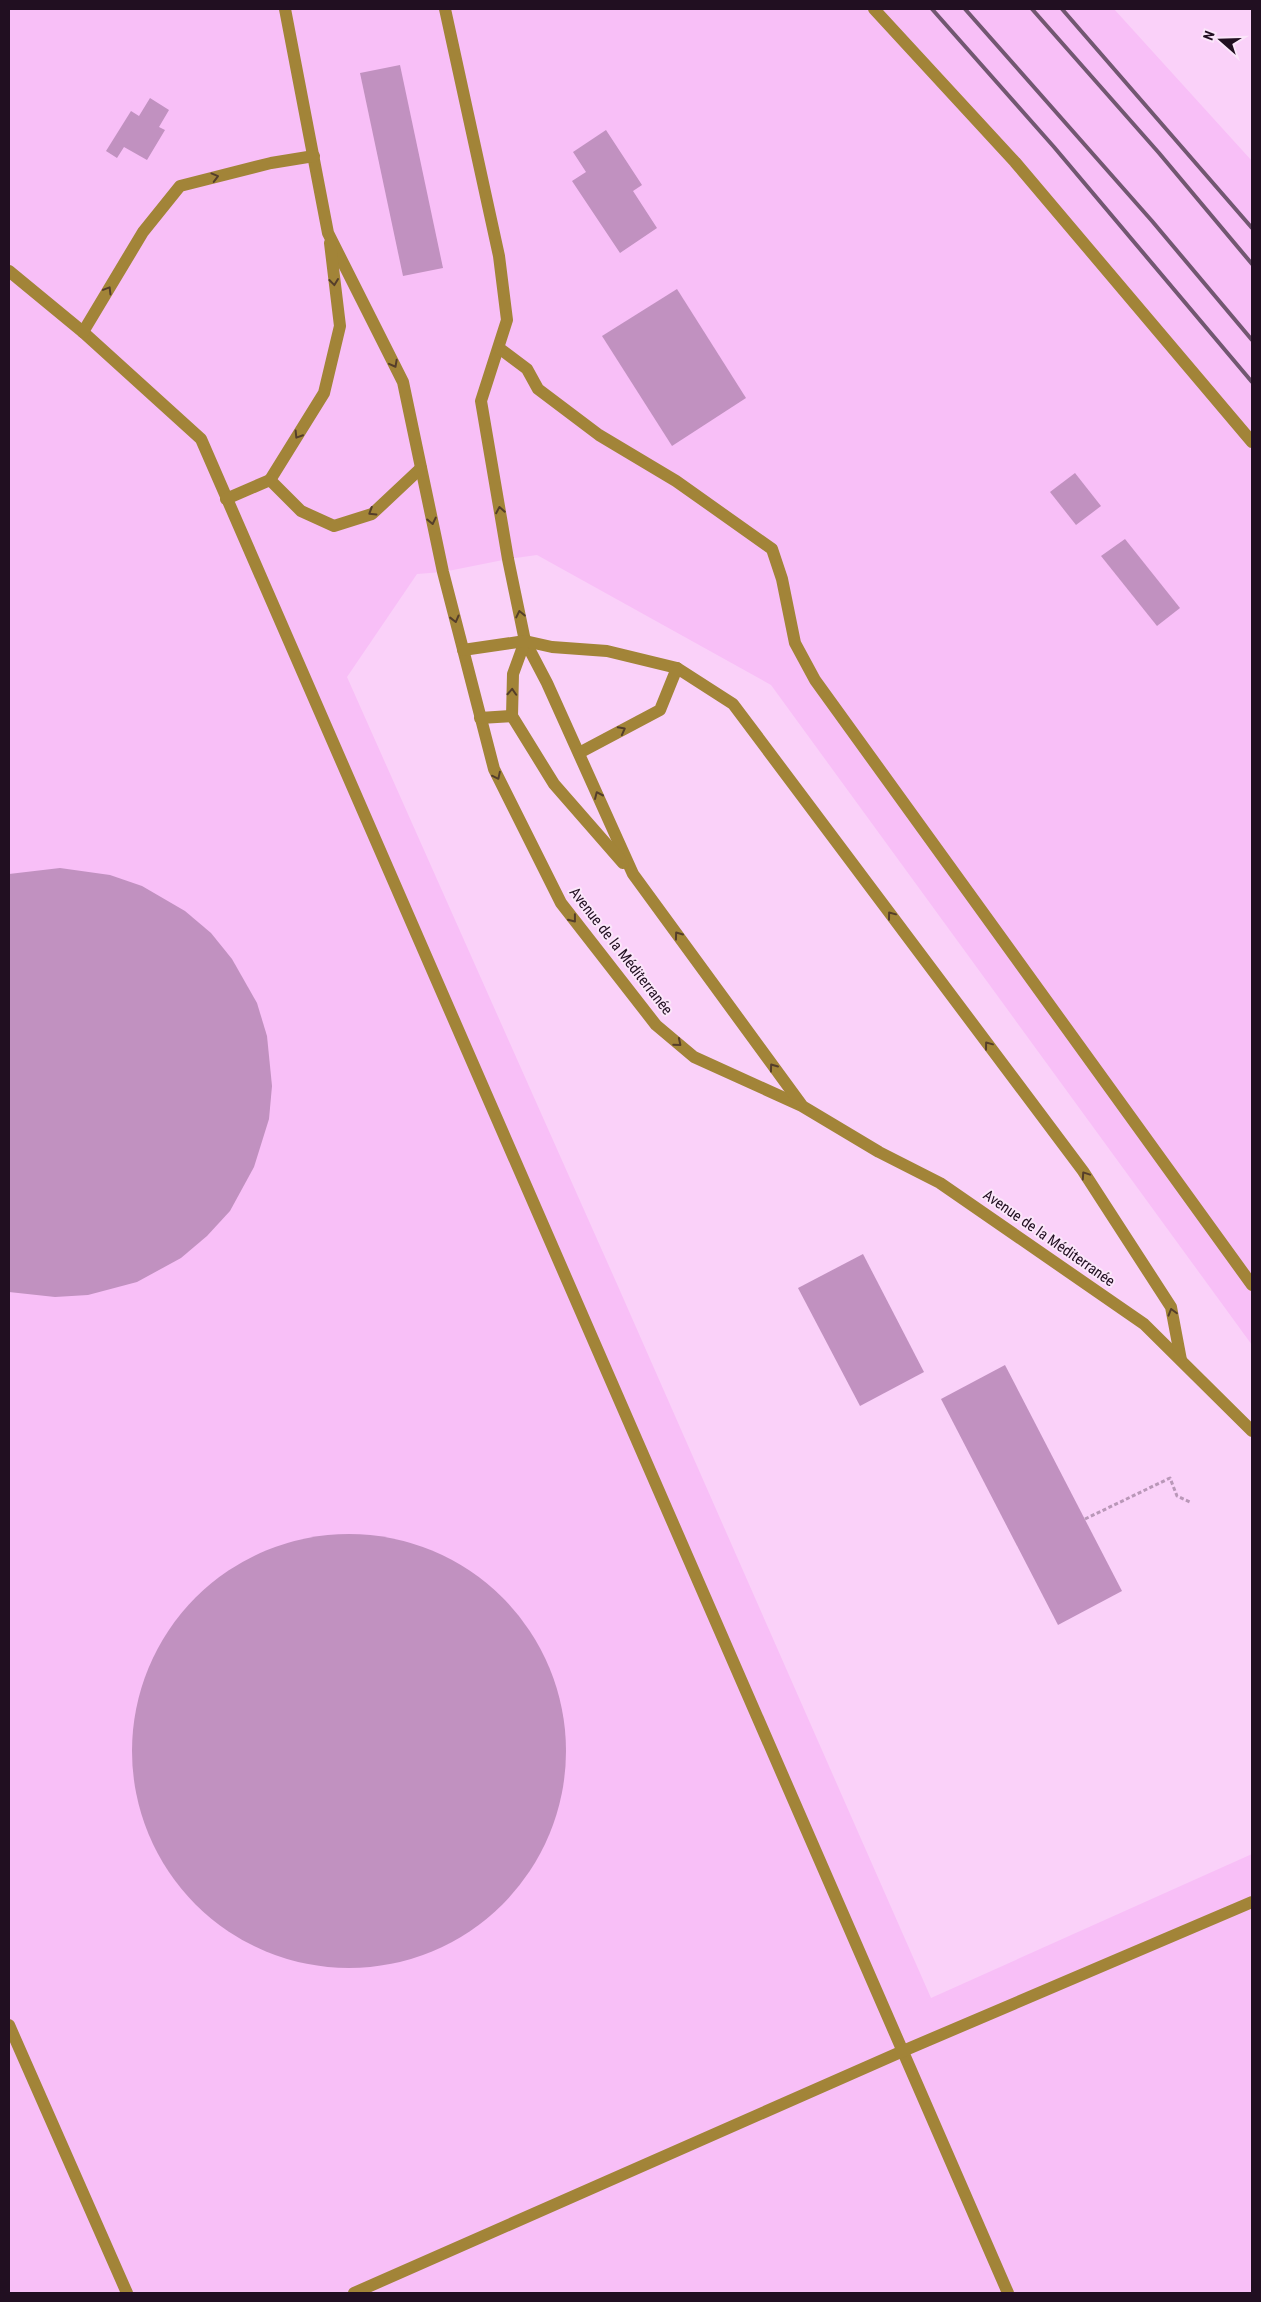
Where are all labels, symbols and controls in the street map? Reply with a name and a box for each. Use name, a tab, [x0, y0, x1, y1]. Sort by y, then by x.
north arrow	[1196, 15, 1246, 65]
text: N	[1200, 29, 1218, 42]
one-way arrow	[210, 173, 218, 183]
one-way arrow	[328, 278, 339, 286]
one-way arrow	[101, 287, 111, 296]
one-way arrow	[388, 359, 398, 368]
one-way arrow	[294, 429, 304, 438]
one-way arrow	[368, 506, 377, 516]
one-way arrow	[496, 506, 506, 515]
one-way arrow	[426, 517, 437, 526]
one-way arrow	[515, 610, 526, 619]
one-way arrow	[449, 615, 460, 624]
one-way arrow	[507, 688, 518, 696]
one-way arrow	[616, 726, 625, 736]
one-way arrow	[491, 771, 502, 780]
one-way arrow	[593, 791, 604, 800]
street label: Avenue de la Méditerranée	[566, 884, 676, 1018]
one-way arrow	[888, 911, 897, 920]
one-way arrow	[568, 913, 576, 922]
one-way arrow	[675, 931, 684, 941]
one-way arrow	[672, 1037, 681, 1046]
one-way arrow	[985, 1041, 994, 1051]
one-way arrow	[771, 1064, 779, 1073]
one-way arrow	[1082, 1171, 1091, 1181]
street label: Avenue de la Méditerranée	[980, 1186, 1118, 1290]
one-way arrow	[1167, 1308, 1177, 1317]

